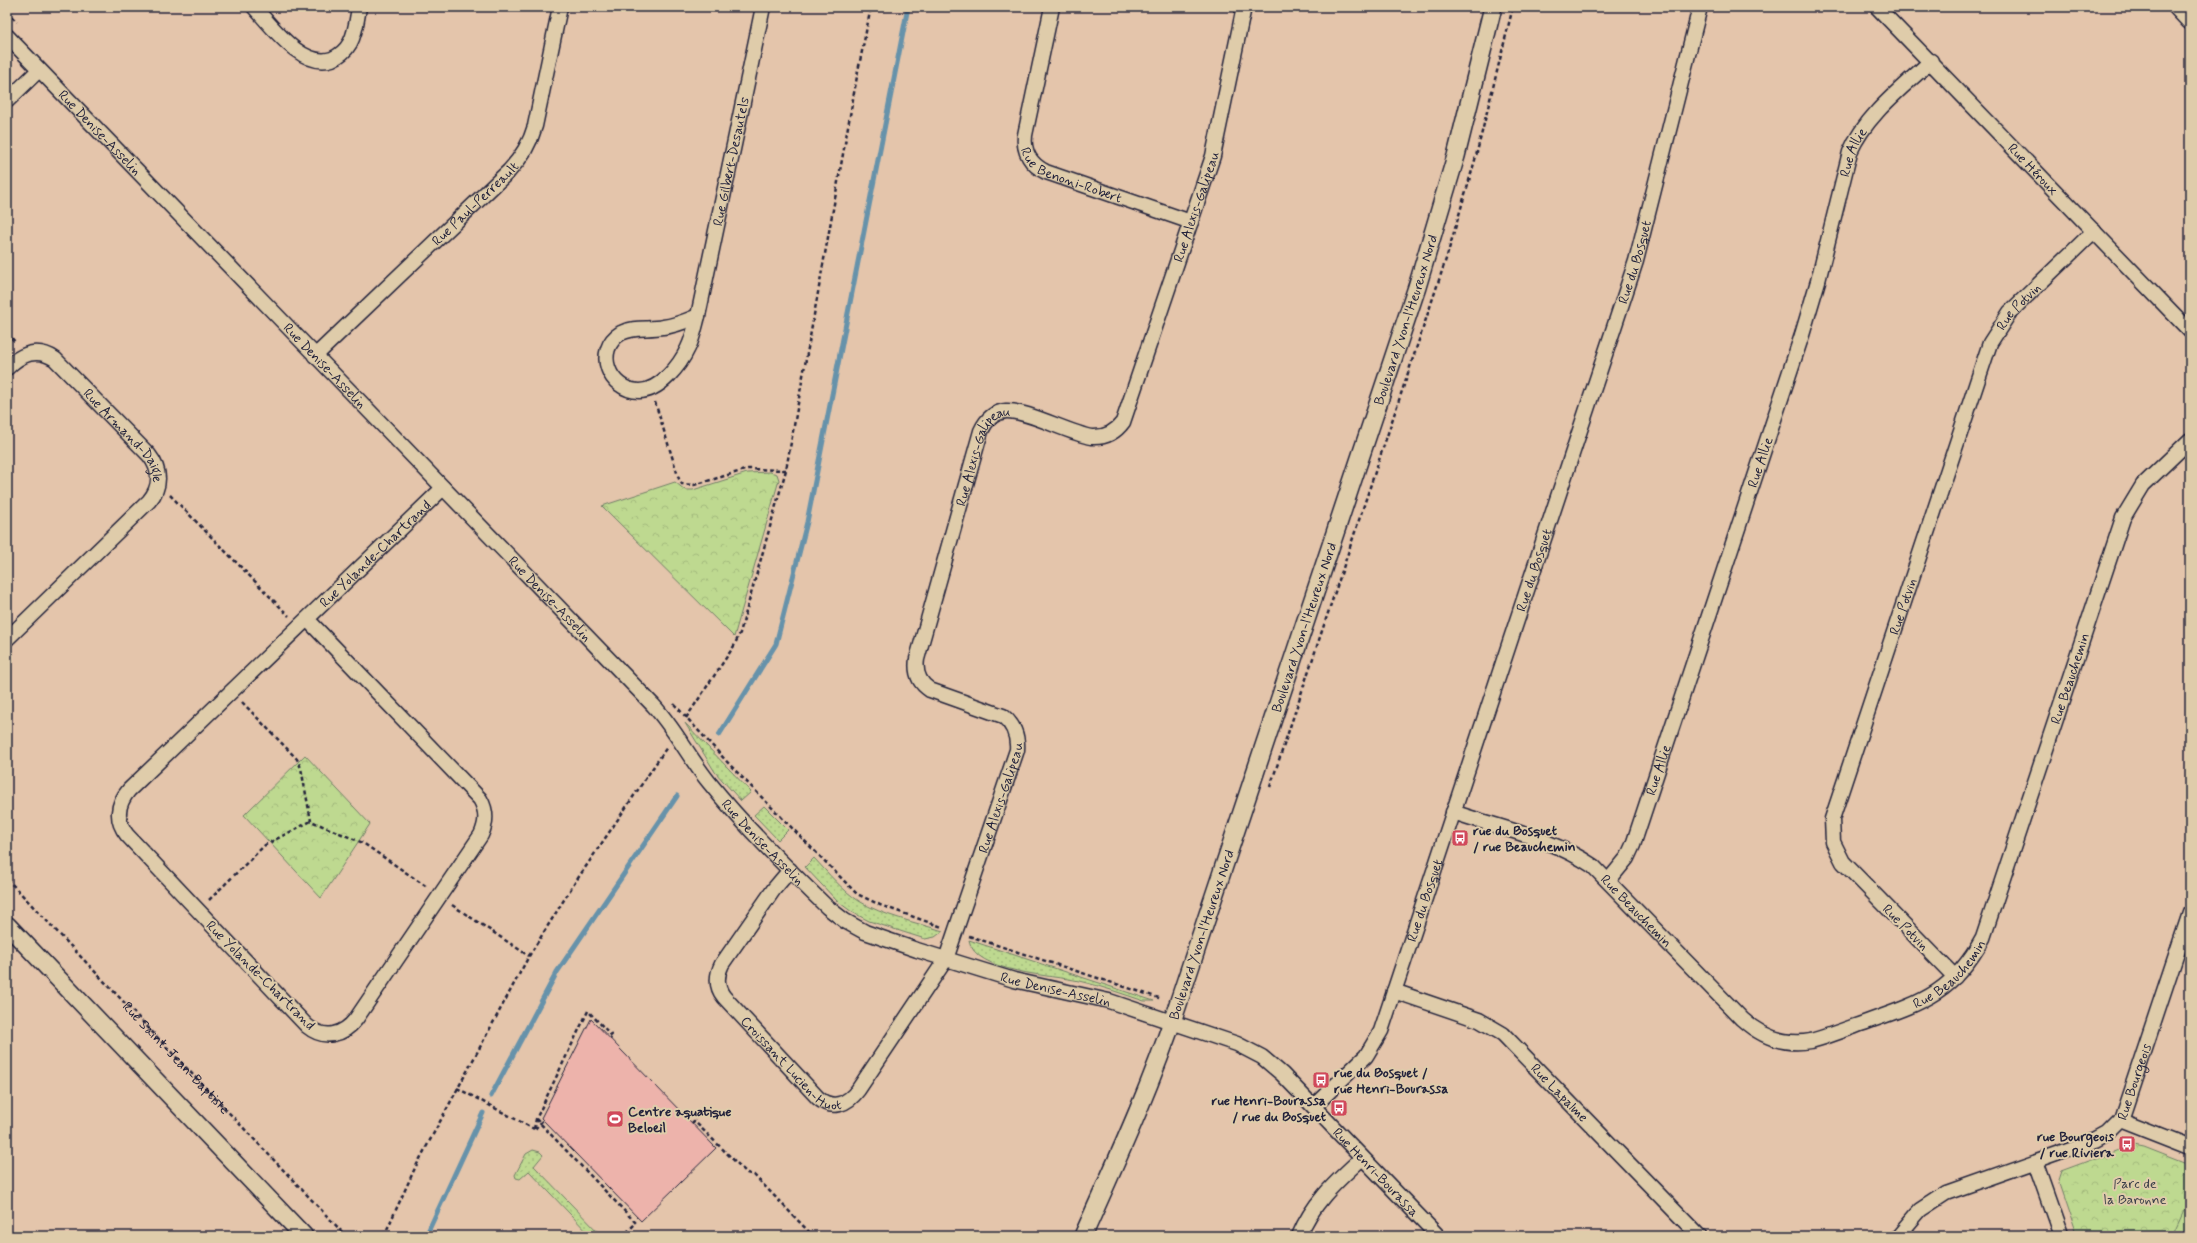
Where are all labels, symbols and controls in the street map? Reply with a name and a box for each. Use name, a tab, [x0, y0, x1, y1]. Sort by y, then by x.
street label: Rue Denise-Asselin	[54, 86, 145, 180]
street label: Rue Gilbert-Desautels	[709, 95, 754, 228]
street label: Rue Allie	[1836, 124, 1872, 179]
street label: Rue Héroux	[2003, 140, 2062, 199]
street label: Rue Benoni-Robert	[1016, 145, 1124, 208]
street label: Rue Alexis-Galipeau	[1170, 150, 1224, 265]
street label: Rue Paul-Perreault	[428, 158, 523, 250]
street label: Rue du Bosquet	[1614, 219, 1656, 306]
street label: Boulevard Yvon-l'Heureux Nord	[1370, 232, 1442, 408]
street label: Rue Potvin	[1993, 279, 2045, 334]
street label: Rue Denise-Asselin	[279, 319, 370, 413]
street label: Rue Armand-Daigle	[79, 385, 166, 483]
street label: Rue Alexis-Galipeau	[952, 403, 1011, 508]
street label: Rue Allie	[1744, 435, 1778, 490]
street label: Rue Yolande-Chartrand	[316, 497, 435, 612]
street label: Rue du Bosquet	[1513, 526, 1557, 614]
street label: Boulevard Yvon-l'Heureux Nord	[1268, 540, 1341, 715]
street label: Rue Denise-Asselin	[504, 553, 595, 646]
street label: Rue Potvin	[1886, 576, 1921, 637]
street label: Rue Beauchemin	[2047, 631, 2094, 727]
street label: Rue Alexis-Galipeau	[975, 742, 1027, 856]
street label: Rue Allie	[1642, 742, 1676, 798]
street label: Rue Denise-Asselin	[717, 796, 808, 890]
place label: rue du Bosquet / rue Beauchemin	[1473, 822, 1576, 856]
bus stop icon: rue du Bosquet / rue Beauchemin	[1450, 828, 1470, 848]
street label: Boulevard Yvon-l'Heureux Nord	[1165, 847, 1239, 1022]
street label: Rue du Bosquet	[1403, 857, 1447, 944]
street label: Rue Beauchemin	[1596, 871, 1675, 952]
street label: Rue Potvin	[1878, 901, 1932, 955]
street label: Rue Yolande-Chartrand	[202, 917, 319, 1034]
street label: Rue Beauchemin	[1910, 937, 1990, 1013]
street label: Rue Denise-Asselin	[998, 968, 1112, 1011]
street label: Rue Saint-Jean-Baptiste	[118, 998, 233, 1118]
street label: Croissant Lucien-Huot	[736, 1013, 843, 1115]
street label: Rue Bourgeois	[2114, 1041, 2156, 1122]
street label: Rue Lapalme	[1526, 1060, 1592, 1126]
place label: rue du Bosquet / rue Henri-Bourassa	[1334, 1064, 1448, 1098]
bus stop icon: rue du Bosquet / rue Henri-Bourassa	[1311, 1070, 1331, 1090]
place label: rue Henri-Bourassa / rue du Bosquet	[1212, 1092, 1327, 1126]
bus stop icon: rue Henri-Bourassa / rue du Bosquet	[1329, 1098, 1349, 1118]
place label: Centre aquatique Beloeil	[628, 1103, 731, 1137]
sports icon: Centre aquatique Beloeil	[605, 1109, 625, 1129]
street label: Rue Henri-Bourassa	[1328, 1124, 1422, 1221]
place label: rue Bourgeois / rue Riviera	[2037, 1128, 2115, 1162]
bus stop icon: rue Bourgeois / rue Riviera	[2117, 1134, 2137, 1154]
park label: Parc de la Baronne	[2104, 1175, 2167, 1209]

